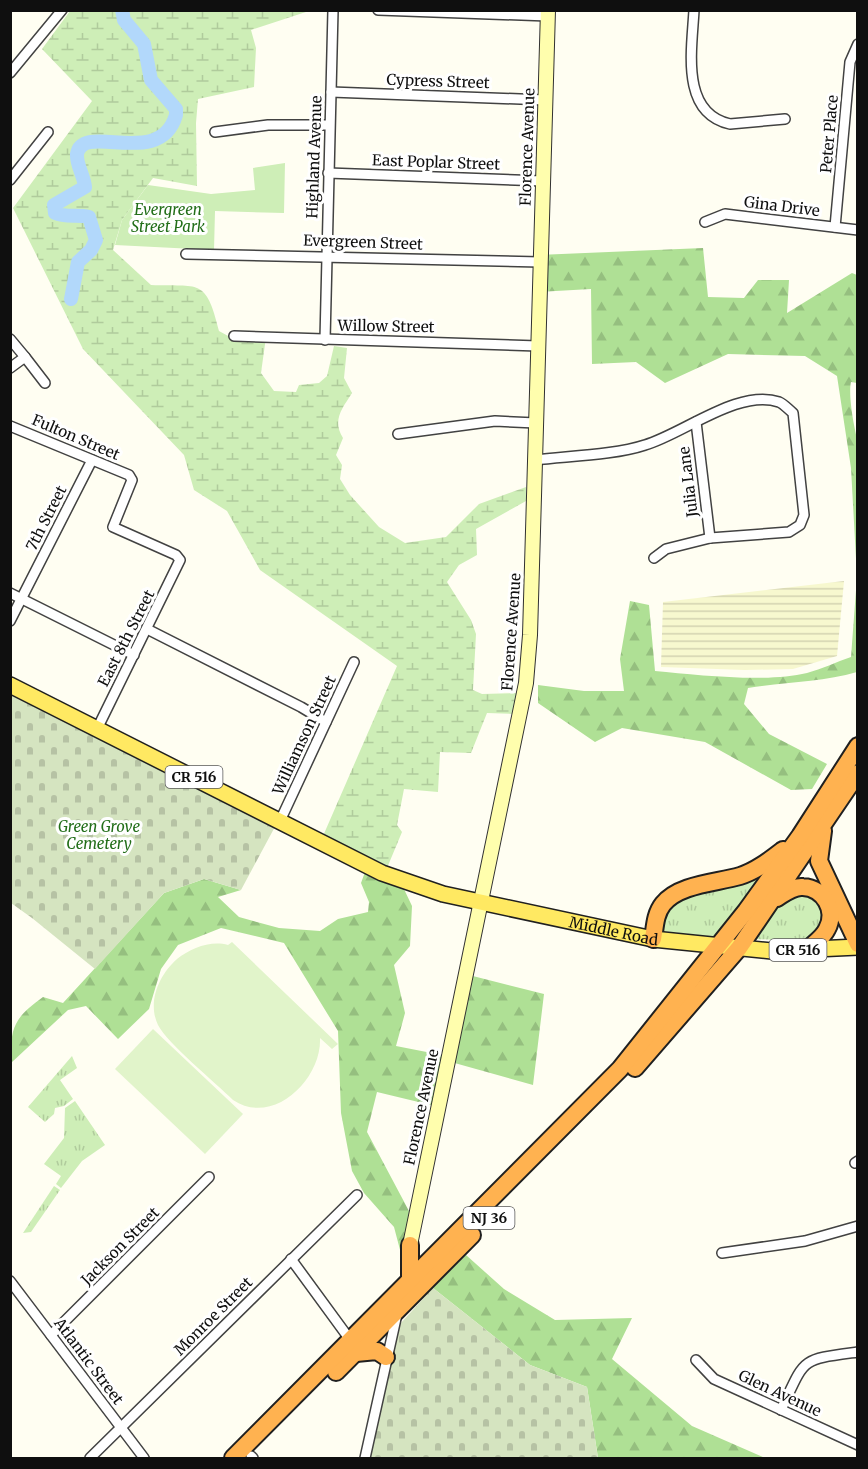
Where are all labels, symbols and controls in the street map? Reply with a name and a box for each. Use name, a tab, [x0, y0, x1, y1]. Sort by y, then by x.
street label: Cypress Street	[386, 70, 490, 92]
street label: Florence Avenue	[515, 87, 539, 206]
street label: Peter Place	[816, 94, 842, 174]
street label: Highland Avenue	[302, 95, 326, 219]
street label: East Poplar Street	[372, 150, 500, 174]
street label: Gina Drive	[743, 192, 821, 220]
park label: Evergreen Street Park	[131, 200, 206, 236]
street label: Evergreen Street	[303, 230, 423, 254]
street label: Willow Street	[336, 316, 435, 336]
street label: Fulton Street	[29, 410, 123, 464]
street label: Julia Lane	[674, 445, 702, 519]
street label: 7th Street	[22, 482, 71, 554]
street label: Florence Avenue	[497, 572, 525, 692]
street label: East 8th Street	[93, 586, 159, 690]
street label: Williamson Street	[268, 672, 340, 799]
road number: CR 516	[166, 766, 222, 788]
park label: Green Grove Cemetery	[58, 817, 140, 853]
street label: Middle Road	[568, 912, 659, 949]
road number: CR 516	[770, 939, 826, 961]
street label: Florence Avenue	[399, 1047, 443, 1167]
street label: Jackson Street	[76, 1203, 163, 1290]
road number: NJ 36	[464, 1207, 514, 1229]
street label: Monroe Street	[170, 1273, 256, 1359]
street label: Atlantic Street	[50, 1313, 128, 1408]
street label: Glen Avenue	[735, 1365, 825, 1421]

